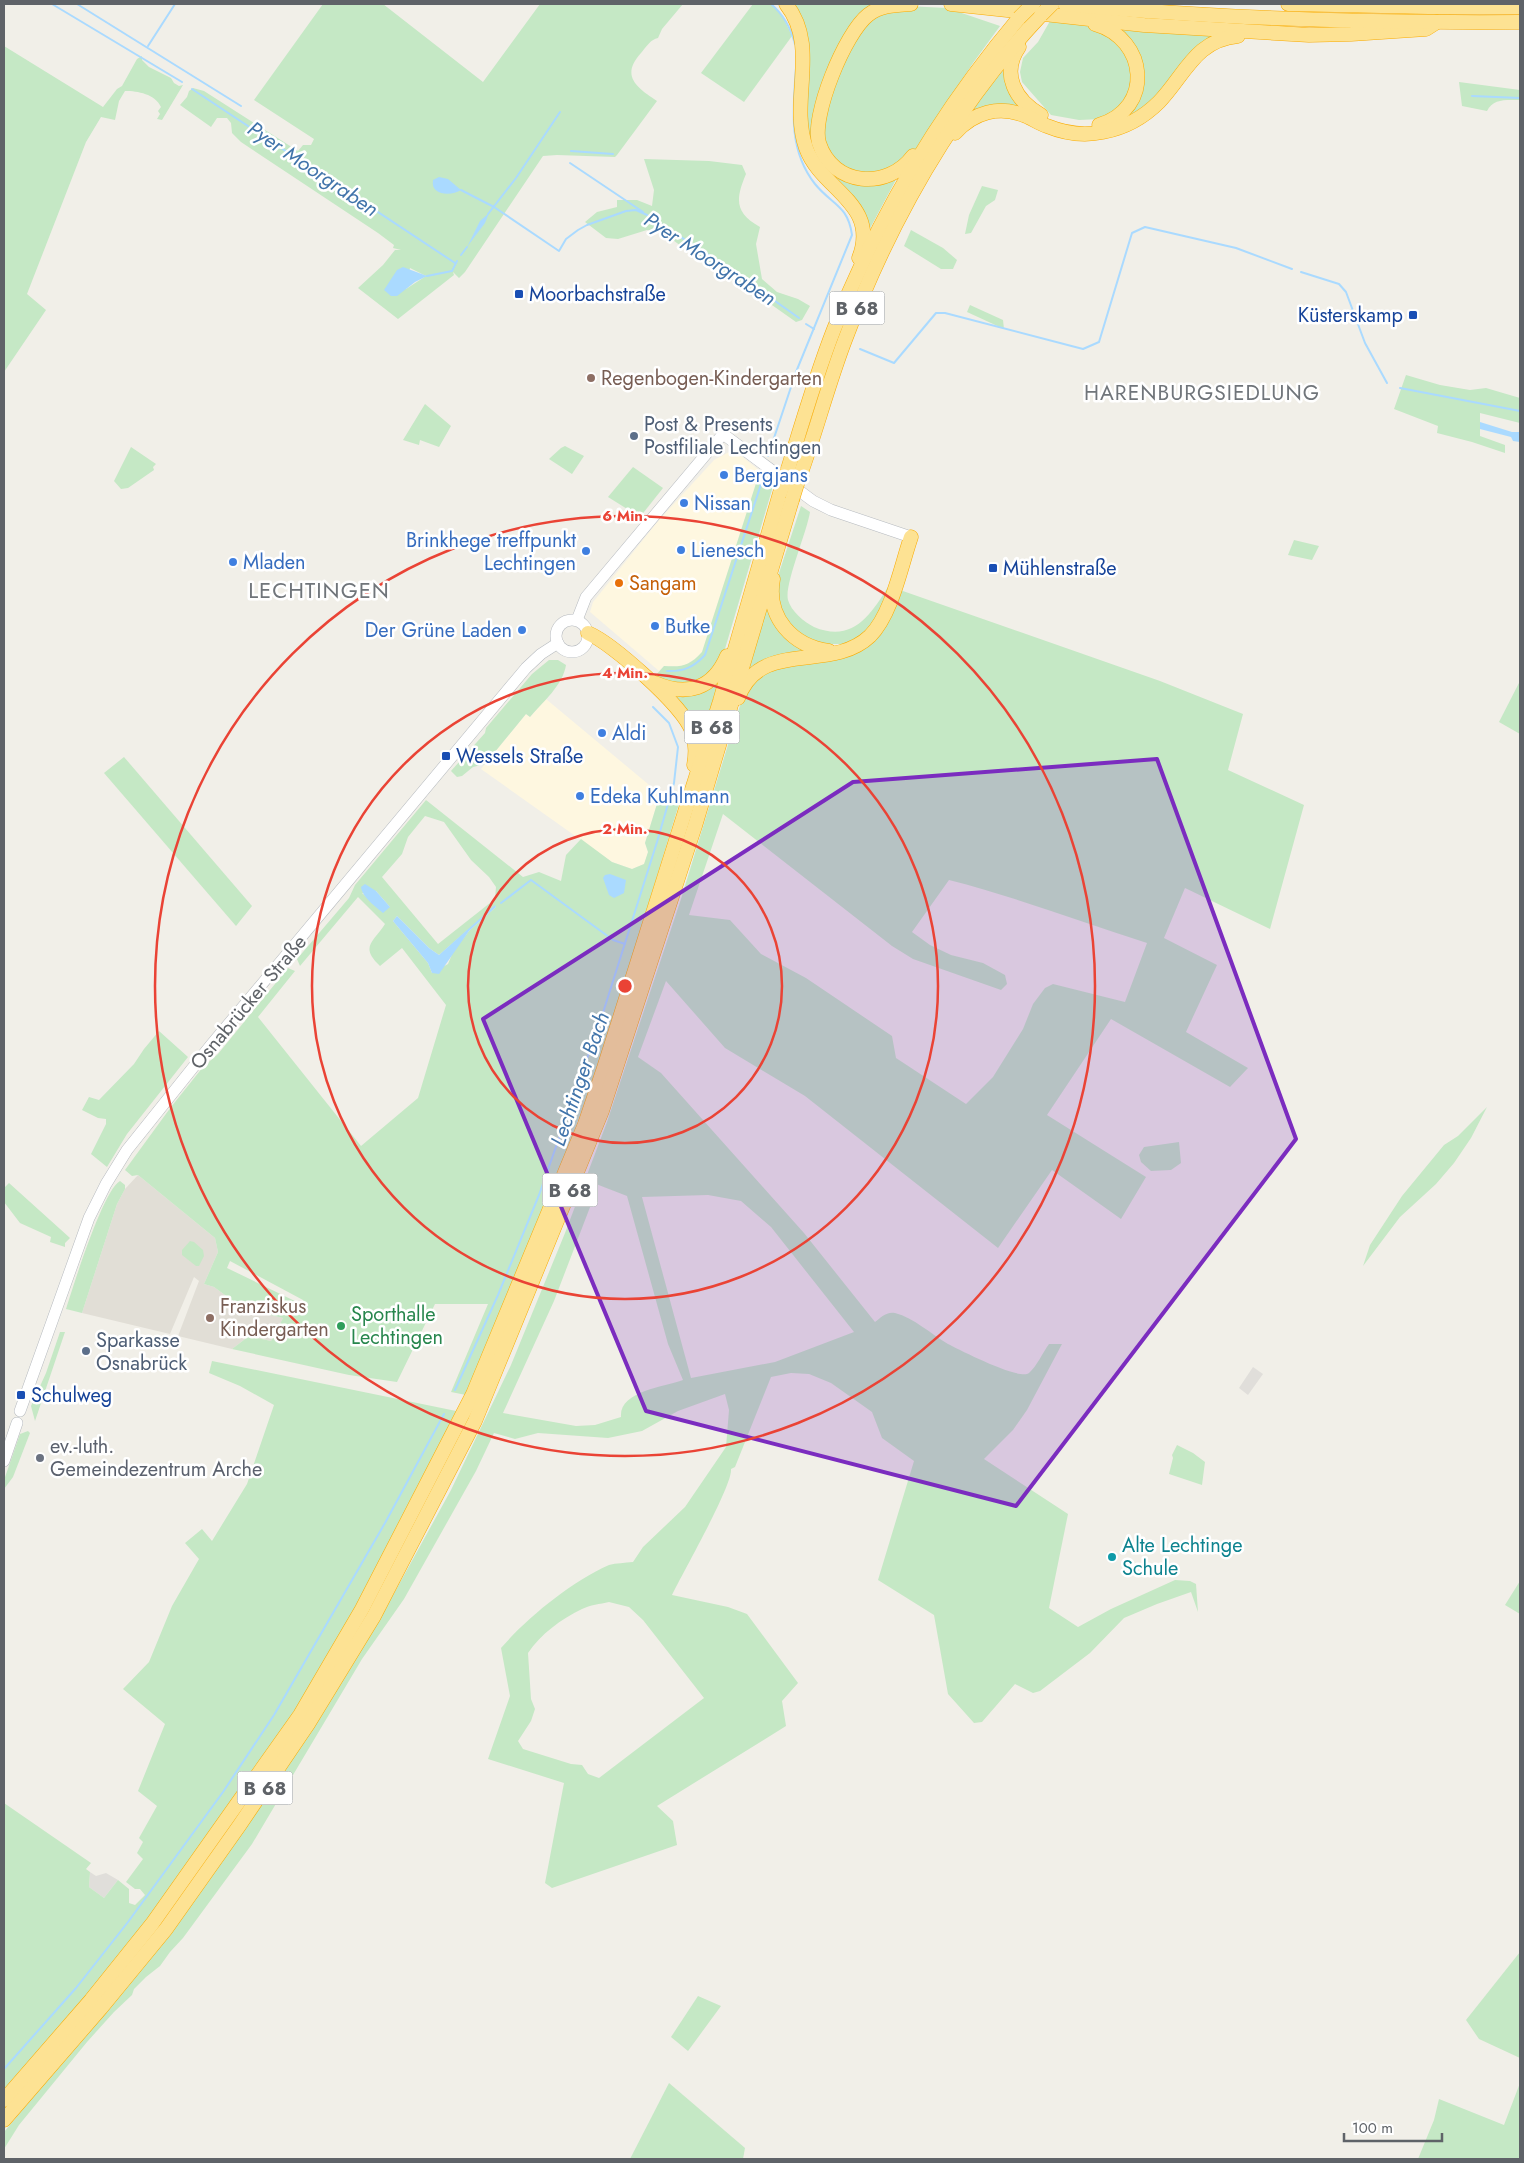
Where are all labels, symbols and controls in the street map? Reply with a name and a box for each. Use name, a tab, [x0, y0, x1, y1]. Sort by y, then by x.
water label: Pyer Moorgraben	[242, 114, 384, 224]
water label: Pyer Moorgraben	[638, 205, 782, 313]
place label: Moorbachstraße	[529, 280, 666, 309]
marker: Moorbachstraße	[513, 288, 525, 300]
road number: B 68	[830, 292, 884, 324]
place label: Küsterskamp	[1298, 301, 1403, 330]
marker: Küsterskamp	[1407, 309, 1419, 321]
place label: Regenbogen-Kindergarten	[601, 364, 822, 393]
marker: Regenbogen-Kindergarten	[585, 372, 597, 384]
district label: HARENBURGSIEDLUNG	[1084, 378, 1320, 408]
place label: Post & Presents Postfiliale Lechtingen	[644, 410, 821, 462]
marker: Post & Presents Postfiliale Lechtingen	[628, 430, 640, 442]
place label: Bergjans	[734, 461, 808, 490]
marker: Bergjans	[718, 469, 730, 481]
place label: Nissan	[694, 489, 751, 518]
marker: Nissan	[678, 497, 690, 509]
text: 6 Min.	[602, 505, 648, 527]
place label: Brinkhege treffpunkt Lechtingen	[406, 526, 576, 578]
place label: Lienesch	[691, 536, 764, 565]
marker: Lienesch	[675, 544, 687, 556]
marker: Brinkhege treffpunkt Lechtingen	[580, 545, 592, 557]
place label: Mladen	[243, 548, 306, 577]
place label: Mühlenstraße	[1003, 554, 1117, 583]
marker: Mladen	[227, 556, 239, 568]
marker: Mühlenstraße	[987, 562, 999, 574]
place label: Sangam	[629, 569, 697, 598]
district label: LECHTINGEN	[248, 574, 390, 606]
marker: Sangam	[613, 577, 625, 589]
place label: Butke	[665, 612, 710, 641]
place label: Der Grüne Laden	[365, 616, 512, 645]
marker: Butke	[649, 620, 661, 632]
marker: Der Grüne Laden	[516, 624, 528, 636]
text: 4 Min.	[602, 662, 648, 684]
road number: B 68	[684, 710, 740, 744]
place label: Aldi	[612, 719, 646, 748]
marker: Aldi	[596, 727, 608, 739]
place label: Wessels Straße	[456, 742, 583, 771]
marker: Wessels Straße	[440, 750, 452, 762]
place label: Edeka Kuhlmann	[590, 782, 730, 811]
marker: Edeka Kuhlmann	[574, 790, 586, 802]
text: 2 Min.	[602, 818, 648, 840]
street label: Osnabrücker Straße	[183, 929, 313, 1076]
centre of rings	[616, 977, 634, 995]
water label: Lechtinger Bach	[543, 1008, 617, 1150]
road number: B 68	[542, 1174, 598, 1206]
place label: Franziskus Kindergarten	[220, 1292, 329, 1344]
place label: Sporthalle Lechtingen	[351, 1300, 443, 1352]
marker: Franziskus Kindergarten	[204, 1312, 216, 1324]
marker: Sporthalle Lechtingen	[335, 1320, 347, 1332]
place label: Sparkasse Osnabrück	[96, 1326, 187, 1378]
marker: Sparkasse Osnabrück	[80, 1345, 92, 1357]
place label: Schulweg	[31, 1381, 112, 1410]
marker: Schulweg	[15, 1389, 27, 1401]
place label: ev.-luth. Gemeindezentrum Arche	[50, 1432, 262, 1484]
marker: ev.-luth. Gemeindezentrum Arche	[34, 1452, 46, 1464]
place label: Alte Lechtinge Schule	[1122, 1531, 1242, 1583]
marker: Alte Lechtinge Schule	[1106, 1551, 1118, 1563]
road number: B 68	[238, 1772, 292, 1805]
scale bar	[1344, 2110, 1442, 2142]
text: 100 m	[1352, 2117, 1393, 2139]

